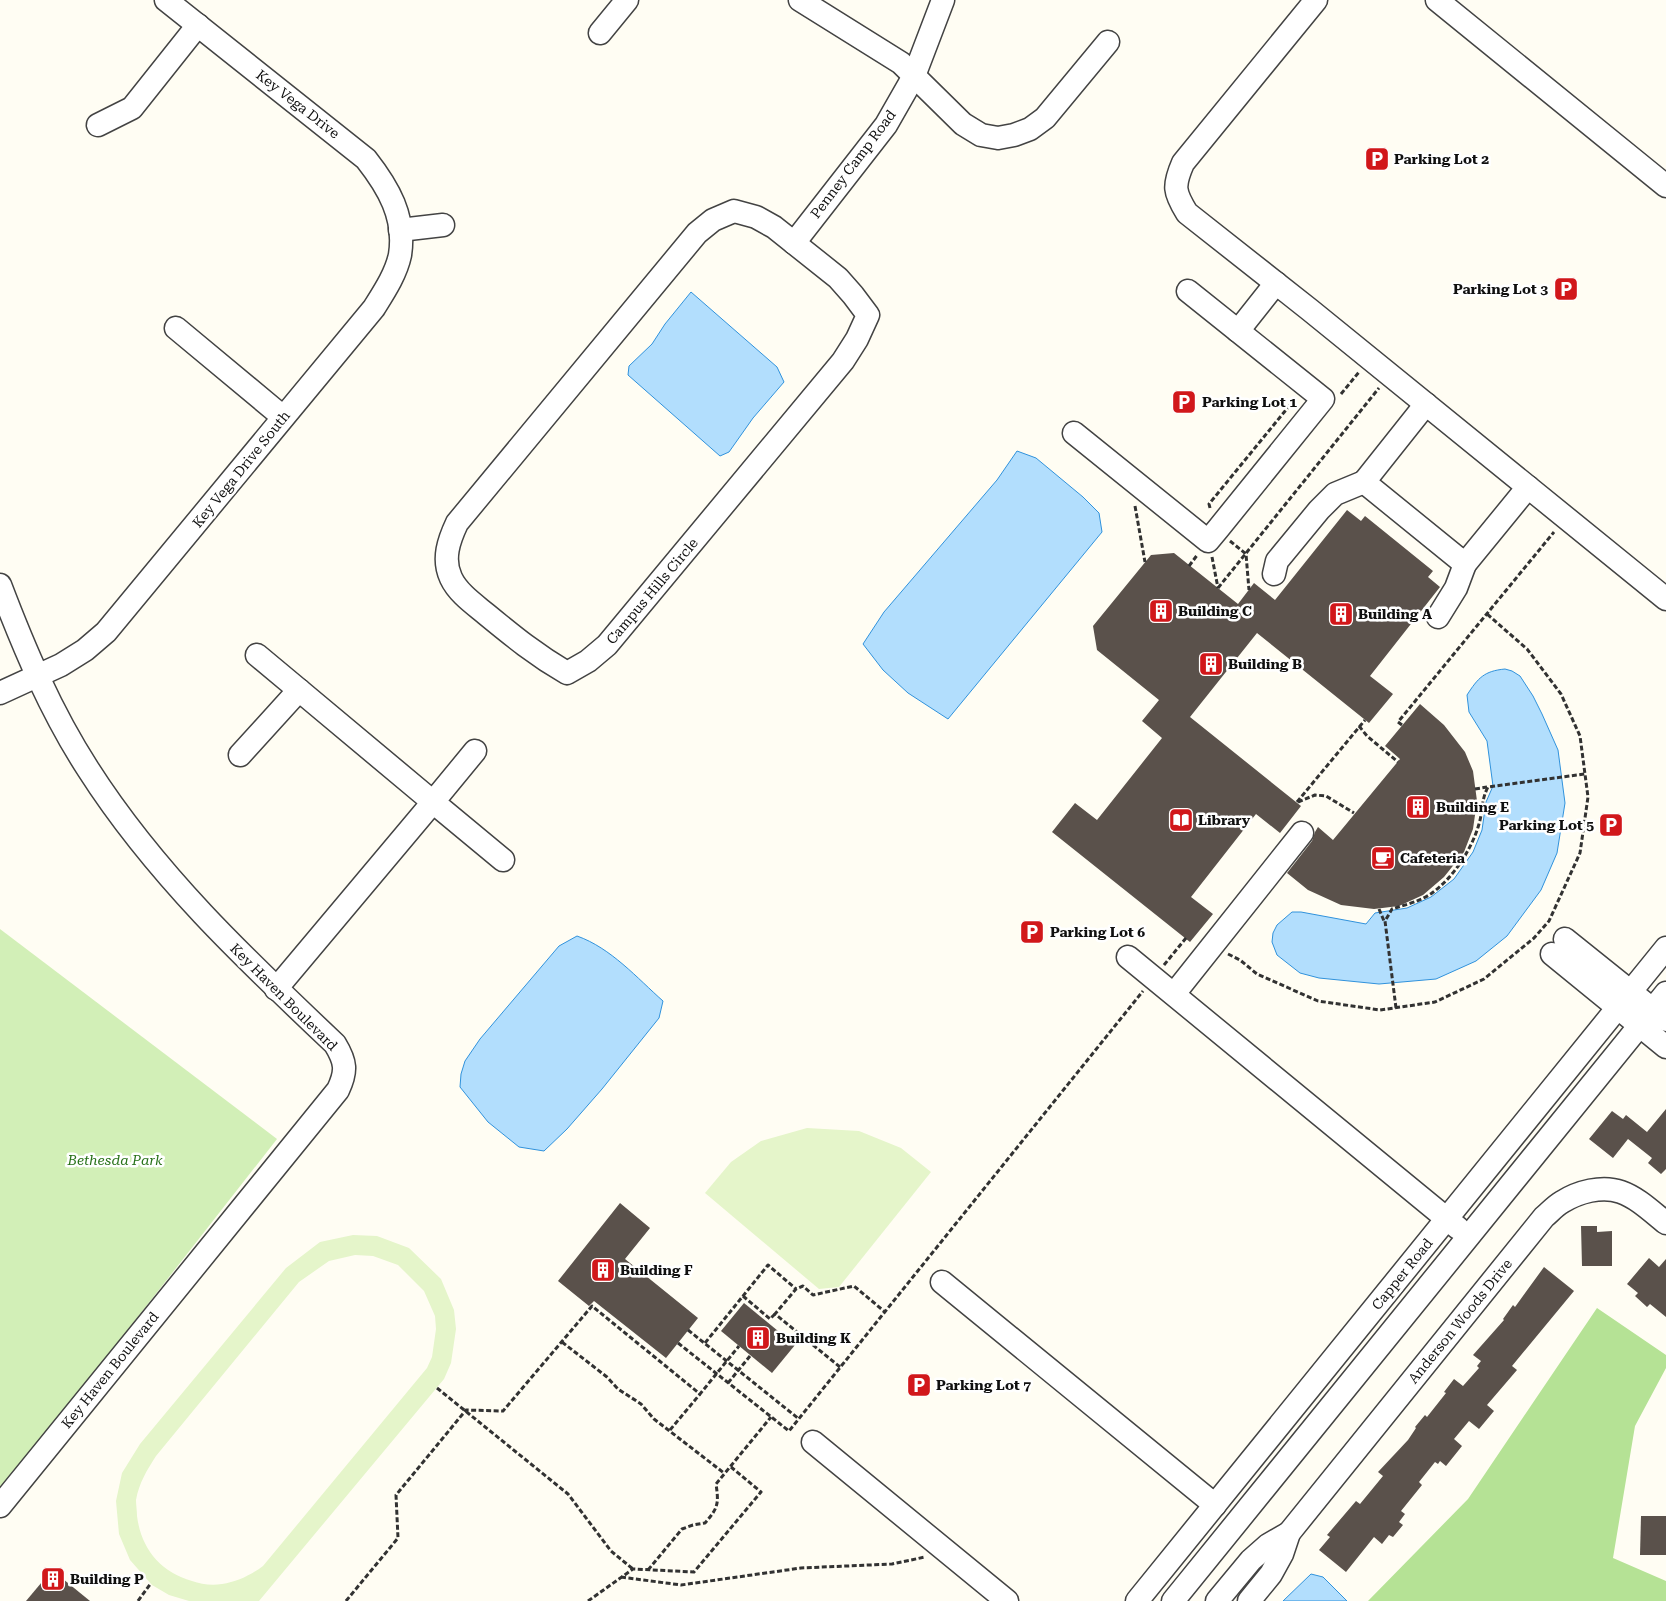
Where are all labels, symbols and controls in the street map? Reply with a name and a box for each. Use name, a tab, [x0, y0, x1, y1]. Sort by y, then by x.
street label: Key Vega Drive	[253, 66, 343, 142]
street label: Penney Camp Road	[807, 107, 899, 221]
parking icon: Parking Lot 2	[1364, 146, 1390, 172]
place label: Parking Lot 2	[1394, 151, 1489, 167]
parking icon: Parking Lot 3	[1553, 276, 1579, 302]
place label: Parking Lot 3	[1453, 281, 1548, 297]
parking icon: Parking Lot 1	[1171, 389, 1197, 415]
place label: Parking Lot 1	[1202, 394, 1297, 410]
street label: Key Vega Drive South	[189, 407, 293, 531]
street label: Campus Hills Circle	[603, 534, 701, 647]
building icon: Building C	[1148, 598, 1174, 624]
building icon: Building A	[1328, 601, 1354, 627]
place label: Building C	[1178, 603, 1252, 619]
place label: Building A	[1358, 606, 1432, 622]
building icon: Building B	[1198, 651, 1224, 677]
place label: Building B	[1228, 656, 1302, 672]
building icon: Building E	[1405, 794, 1431, 820]
place label: Building E	[1436, 799, 1509, 815]
library icon: Library	[1168, 807, 1194, 833]
place label: Library	[1198, 812, 1251, 828]
parking icon: Parking Lot 5	[1598, 812, 1624, 838]
place label: Parking Lot 5	[1499, 817, 1594, 833]
cafe icon: Cafeteria	[1370, 845, 1396, 871]
place label: Cafeteria	[1400, 850, 1466, 866]
parking icon: Parking Lot 6	[1019, 919, 1045, 945]
place label: Parking Lot 6	[1050, 924, 1145, 940]
street label: Key Haven Boulevard	[227, 940, 341, 1054]
park label: Bethesda Park	[67, 1152, 163, 1168]
street label: Capper Road	[1368, 1235, 1436, 1313]
street label: Anderson Woods Drive	[1405, 1255, 1515, 1386]
building icon: Building F	[590, 1257, 616, 1283]
place label: Building F	[620, 1262, 693, 1278]
street label: Key Haven Boulevard	[58, 1309, 162, 1431]
building icon: Building K	[745, 1325, 771, 1351]
place label: Building K	[776, 1330, 851, 1346]
parking icon: Parking Lot 7	[906, 1372, 932, 1398]
place label: Parking Lot 7	[936, 1377, 1031, 1393]
building icon: Building P	[40, 1566, 66, 1592]
place label: Building P	[70, 1571, 144, 1587]

